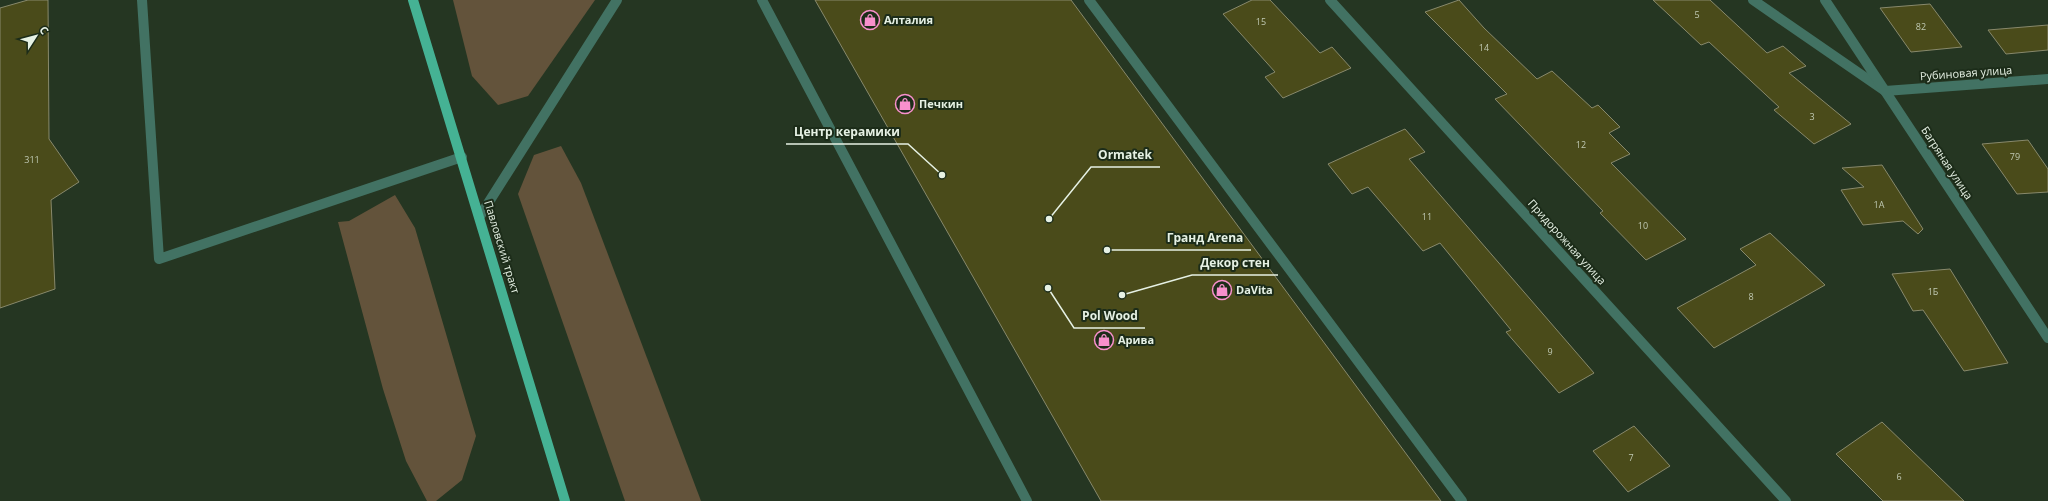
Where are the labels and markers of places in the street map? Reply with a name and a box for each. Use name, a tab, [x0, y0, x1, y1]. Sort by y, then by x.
shop icon: Алталия	[859, 9, 881, 31]
place label: Алталия	[884, 12, 933, 27]
shop icon: Печкин	[894, 93, 916, 115]
place label: Печкин	[919, 96, 963, 111]
callout: Центр керамики	[786, 120, 908, 144]
callout: Ormatek	[1091, 143, 1160, 167]
callout: Гранд Arena	[1158, 226, 1251, 250]
callout: Декор стен	[1192, 251, 1278, 275]
shop icon: DaVita	[1211, 279, 1233, 301]
place label: DaVita	[1236, 282, 1273, 297]
callout: Pol Wood	[1074, 304, 1145, 328]
shop icon: Арива	[1093, 329, 1115, 351]
place label: Арива	[1118, 332, 1154, 347]

